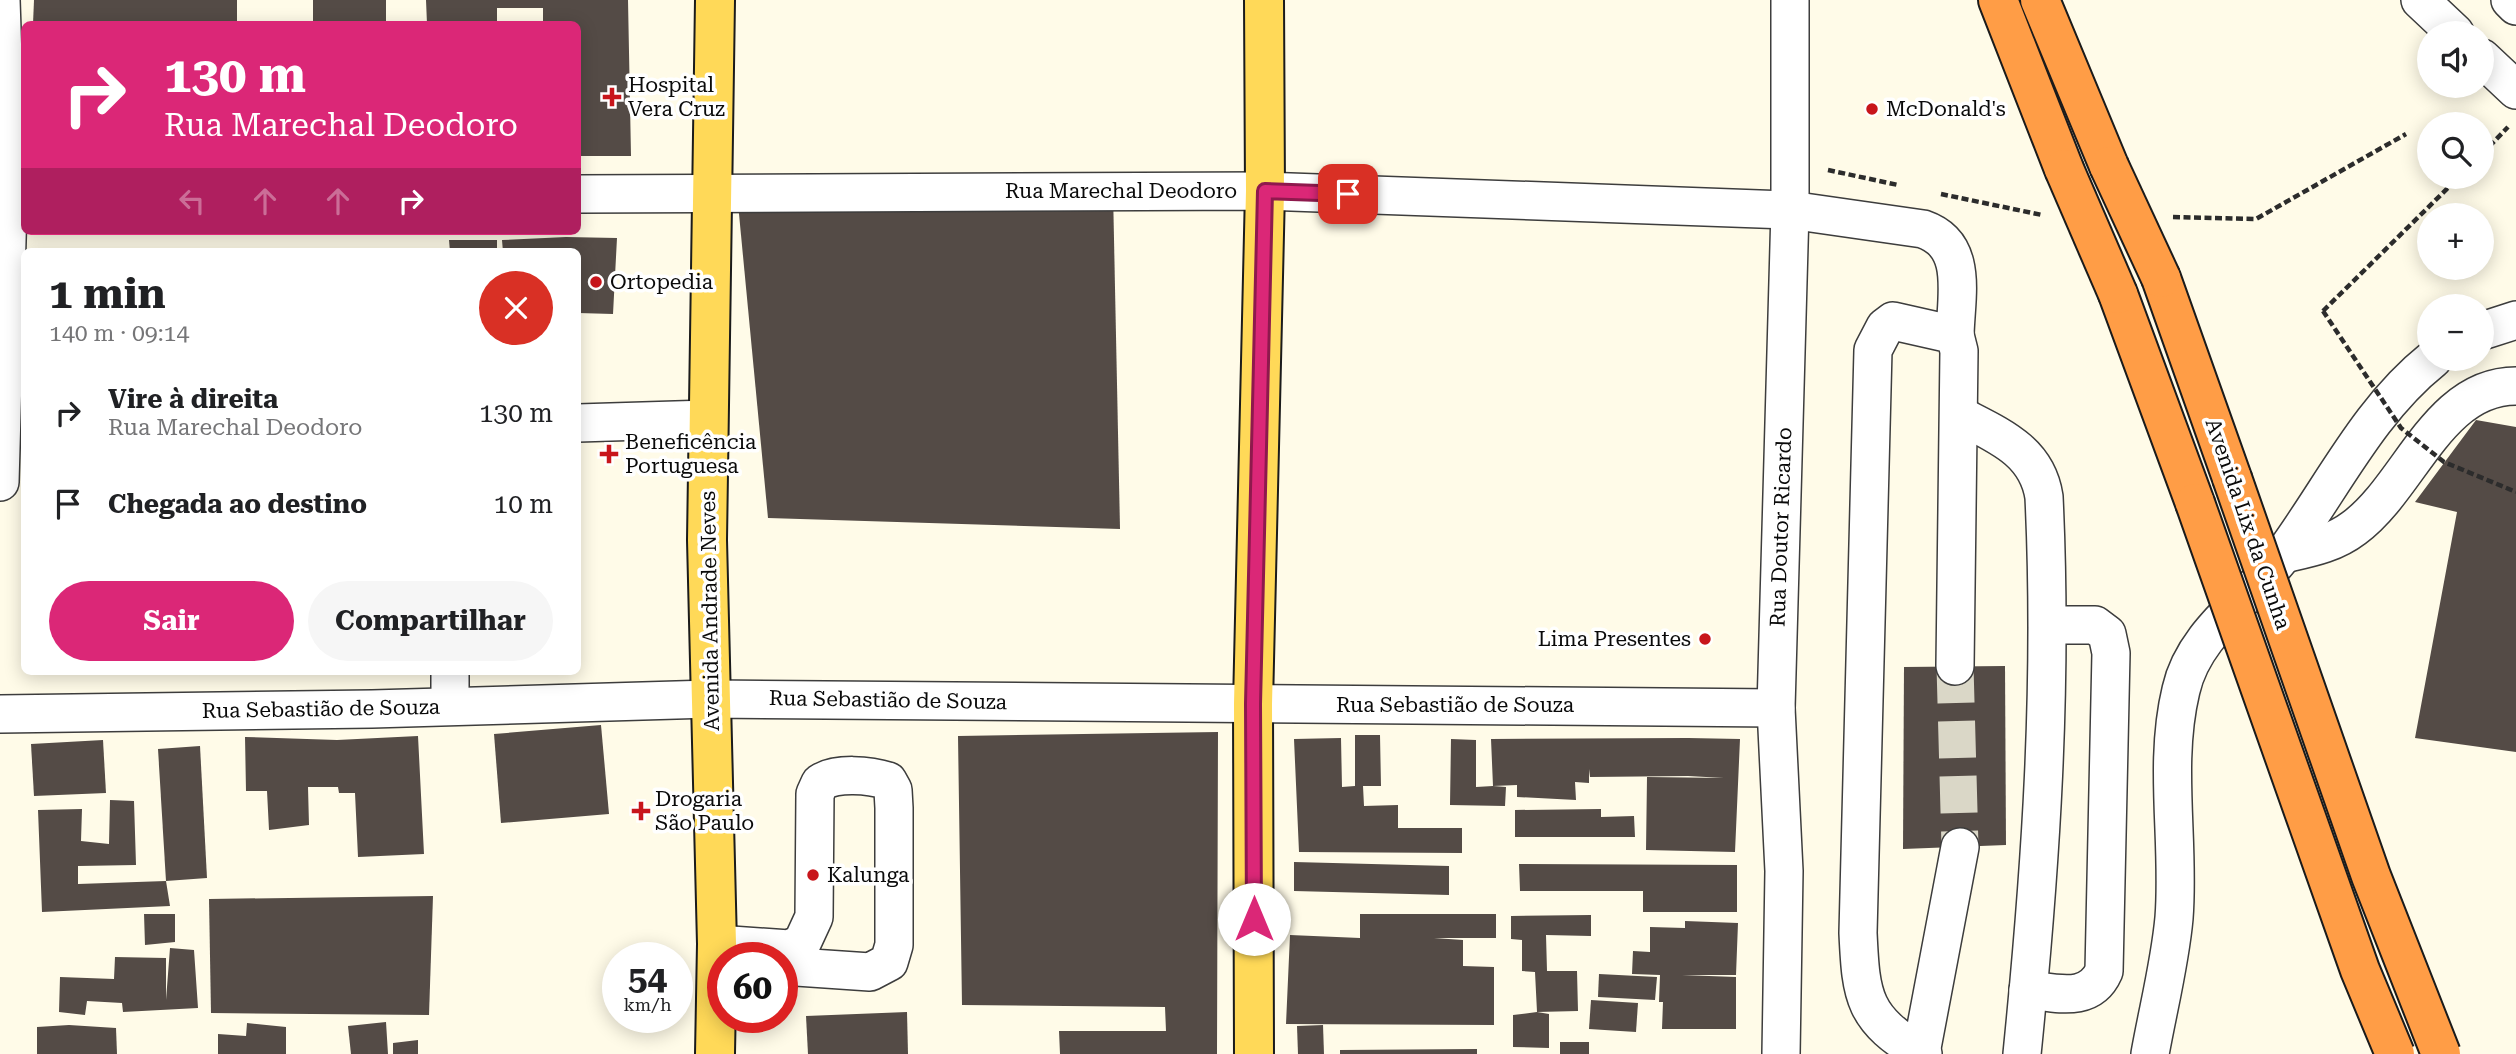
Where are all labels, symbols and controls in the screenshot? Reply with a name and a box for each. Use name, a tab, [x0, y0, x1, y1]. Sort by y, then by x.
map controls	[2417, 21, 2494, 371]
button: sound	[2417, 21, 2494, 98]
text: 130 m	[164, 47, 306, 104]
icon: right	[49, 49, 140, 140]
place label: Hospital Vera Cruz	[628, 73, 725, 121]
marker: Hospital Vera Cruz	[602, 87, 622, 107]
place label: McDonald's	[1886, 97, 2006, 121]
marker: McDonald's	[1864, 101, 1880, 117]
text: Rua Marechal Deodoro	[164, 106, 518, 144]
button: search	[2417, 112, 2494, 189]
pin	[1318, 164, 1378, 224]
icon: arrive	[1329, 175, 1367, 213]
street label: Rua Marechal Deodoro	[1005, 179, 1237, 203]
icon: left	[173, 182, 211, 220]
icon: ahead	[246, 182, 284, 220]
icon: ahead	[319, 182, 357, 220]
icon: right	[392, 182, 430, 220]
button: +	[2417, 203, 2494, 280]
text: 1 min	[49, 269, 166, 318]
place label: Ortopedia	[610, 270, 714, 294]
button: close	[479, 271, 553, 345]
marker: Ortopedia	[588, 274, 604, 290]
button: −	[2417, 294, 2494, 371]
text: 140 m · 09:14	[49, 320, 189, 347]
text: Vire à direita	[108, 384, 278, 414]
icon: right	[49, 394, 87, 432]
text: 130 m	[479, 398, 553, 428]
text: Rua Marechal Deodoro	[108, 414, 362, 441]
street label: Avenida Lix da Cunha	[2201, 415, 2296, 633]
street label: Rua Doutor Ricardo	[1766, 427, 1796, 627]
place label: Beneficência Portuguesa	[625, 430, 757, 478]
marker: Beneficência Portuguesa	[599, 444, 619, 464]
icon: arrive	[49, 485, 87, 523]
text: Chegada ao destino	[108, 489, 367, 519]
text: 10 m	[494, 489, 553, 519]
street label: Avenida Andrade Neves	[696, 491, 724, 731]
button: Sair	[49, 581, 294, 661]
button: Compartilhar	[308, 581, 553, 661]
place label: Lima Presentes	[1538, 627, 1691, 651]
marker: Lima Presentes	[1697, 631, 1713, 647]
street label: Rua Sebastião de Souza	[769, 686, 1008, 714]
street label: Rua Sebastião de Souza	[1336, 693, 1575, 717]
street label: Rua Sebastião de Souza	[202, 695, 441, 723]
place label: Drogaria São Paulo	[655, 787, 754, 835]
marker: Drogaria São Paulo	[633, 803, 649, 819]
place label: Kalunga	[827, 863, 910, 887]
marker: Kalunga	[805, 867, 821, 883]
position arrow	[1217, 882, 1291, 956]
speed limit sign: 60	[707, 942, 798, 1033]
text: 54	[628, 958, 667, 999]
text: km/h	[623, 994, 672, 1015]

